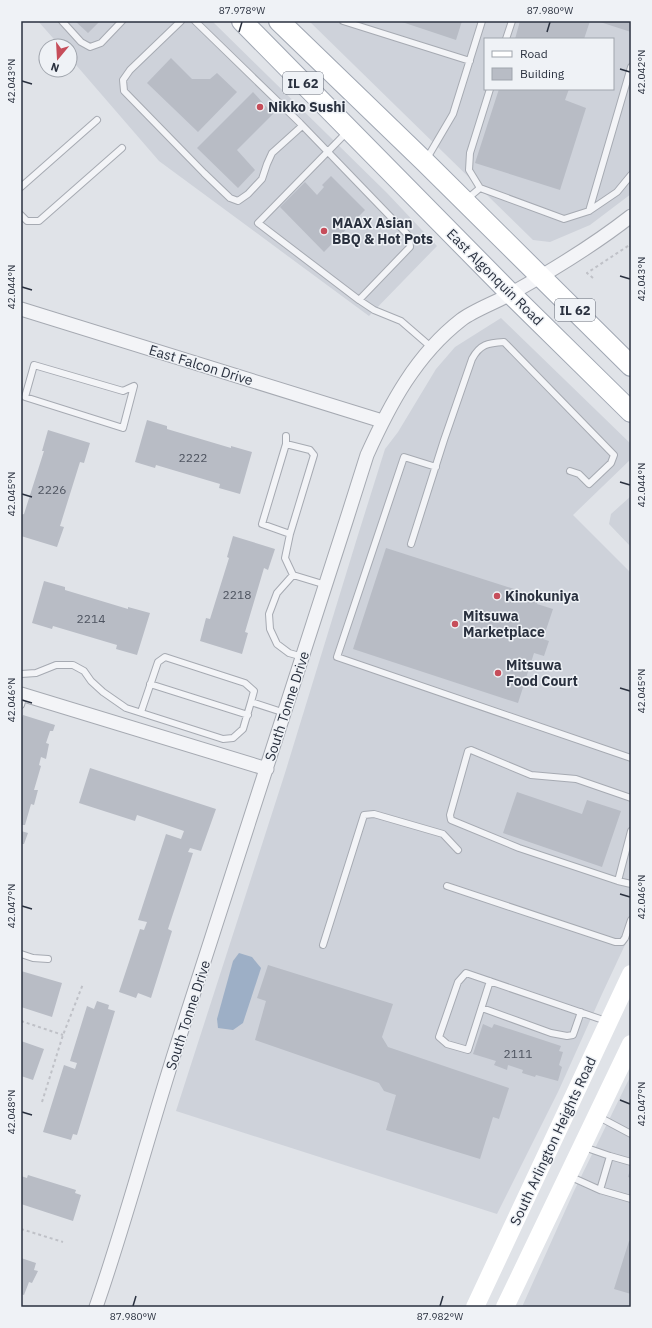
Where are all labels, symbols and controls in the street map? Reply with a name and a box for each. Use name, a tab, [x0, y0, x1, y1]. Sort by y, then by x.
text: 87.978°W	[219, 4, 265, 17]
text: 87.980°W	[527, 4, 573, 17]
north arrow	[38, 38, 78, 78]
legend	[484, 38, 614, 90]
text: Road	[520, 46, 548, 61]
text: 42.042°N	[635, 50, 648, 94]
text: 42.043°N	[5, 59, 18, 103]
text: N	[49, 60, 61, 75]
text: Building	[520, 66, 565, 81]
road number: IL 62	[283, 72, 323, 94]
place label: Nikko Sushi	[268, 98, 346, 116]
marker: Nikko Sushi	[255, 102, 265, 112]
place label: MAAX Asian BBQ & Hot Pots	[332, 214, 433, 248]
street label: East Algonquin Road	[443, 225, 547, 329]
marker: MAAX Asian BBQ & Hot Pots	[319, 226, 329, 236]
text: 42.043°N	[635, 257, 648, 301]
text: 42.044°N	[5, 265, 18, 309]
road number: IL 62	[555, 299, 595, 321]
street label: East Falcon Drive	[147, 341, 255, 389]
house number: 2222	[179, 450, 207, 465]
text: 42.044°N	[635, 463, 648, 507]
text: 42.045°N	[5, 472, 18, 516]
house number: 2226	[38, 482, 66, 497]
house number: 2218	[223, 587, 251, 602]
place label: Kinokuniya	[505, 587, 579, 605]
marker: Kinokuniya	[492, 591, 502, 601]
place label: Mitsuwa Marketplace	[463, 607, 545, 641]
house number: 2214	[77, 611, 105, 626]
marker: Mitsuwa Marketplace	[450, 619, 460, 629]
street label: South Tonne Drive	[261, 649, 313, 763]
place label: Mitsuwa Food Court	[506, 656, 578, 690]
marker: Mitsuwa Food Court	[493, 668, 503, 678]
text: 42.045°N	[635, 669, 648, 713]
text: 42.046°N	[5, 678, 18, 722]
text: 42.046°N	[635, 875, 648, 919]
text: 42.047°N	[5, 884, 18, 928]
street label: South Tonne Drive	[162, 958, 214, 1072]
house number: 2111	[504, 1046, 532, 1061]
street label: South Arlington Heights Road	[506, 1054, 600, 1228]
text: 42.047°N	[635, 1082, 648, 1126]
text: 42.048°N	[5, 1090, 18, 1134]
text: 87.980°W	[110, 1310, 156, 1323]
text: 87.982°W	[417, 1310, 463, 1323]

